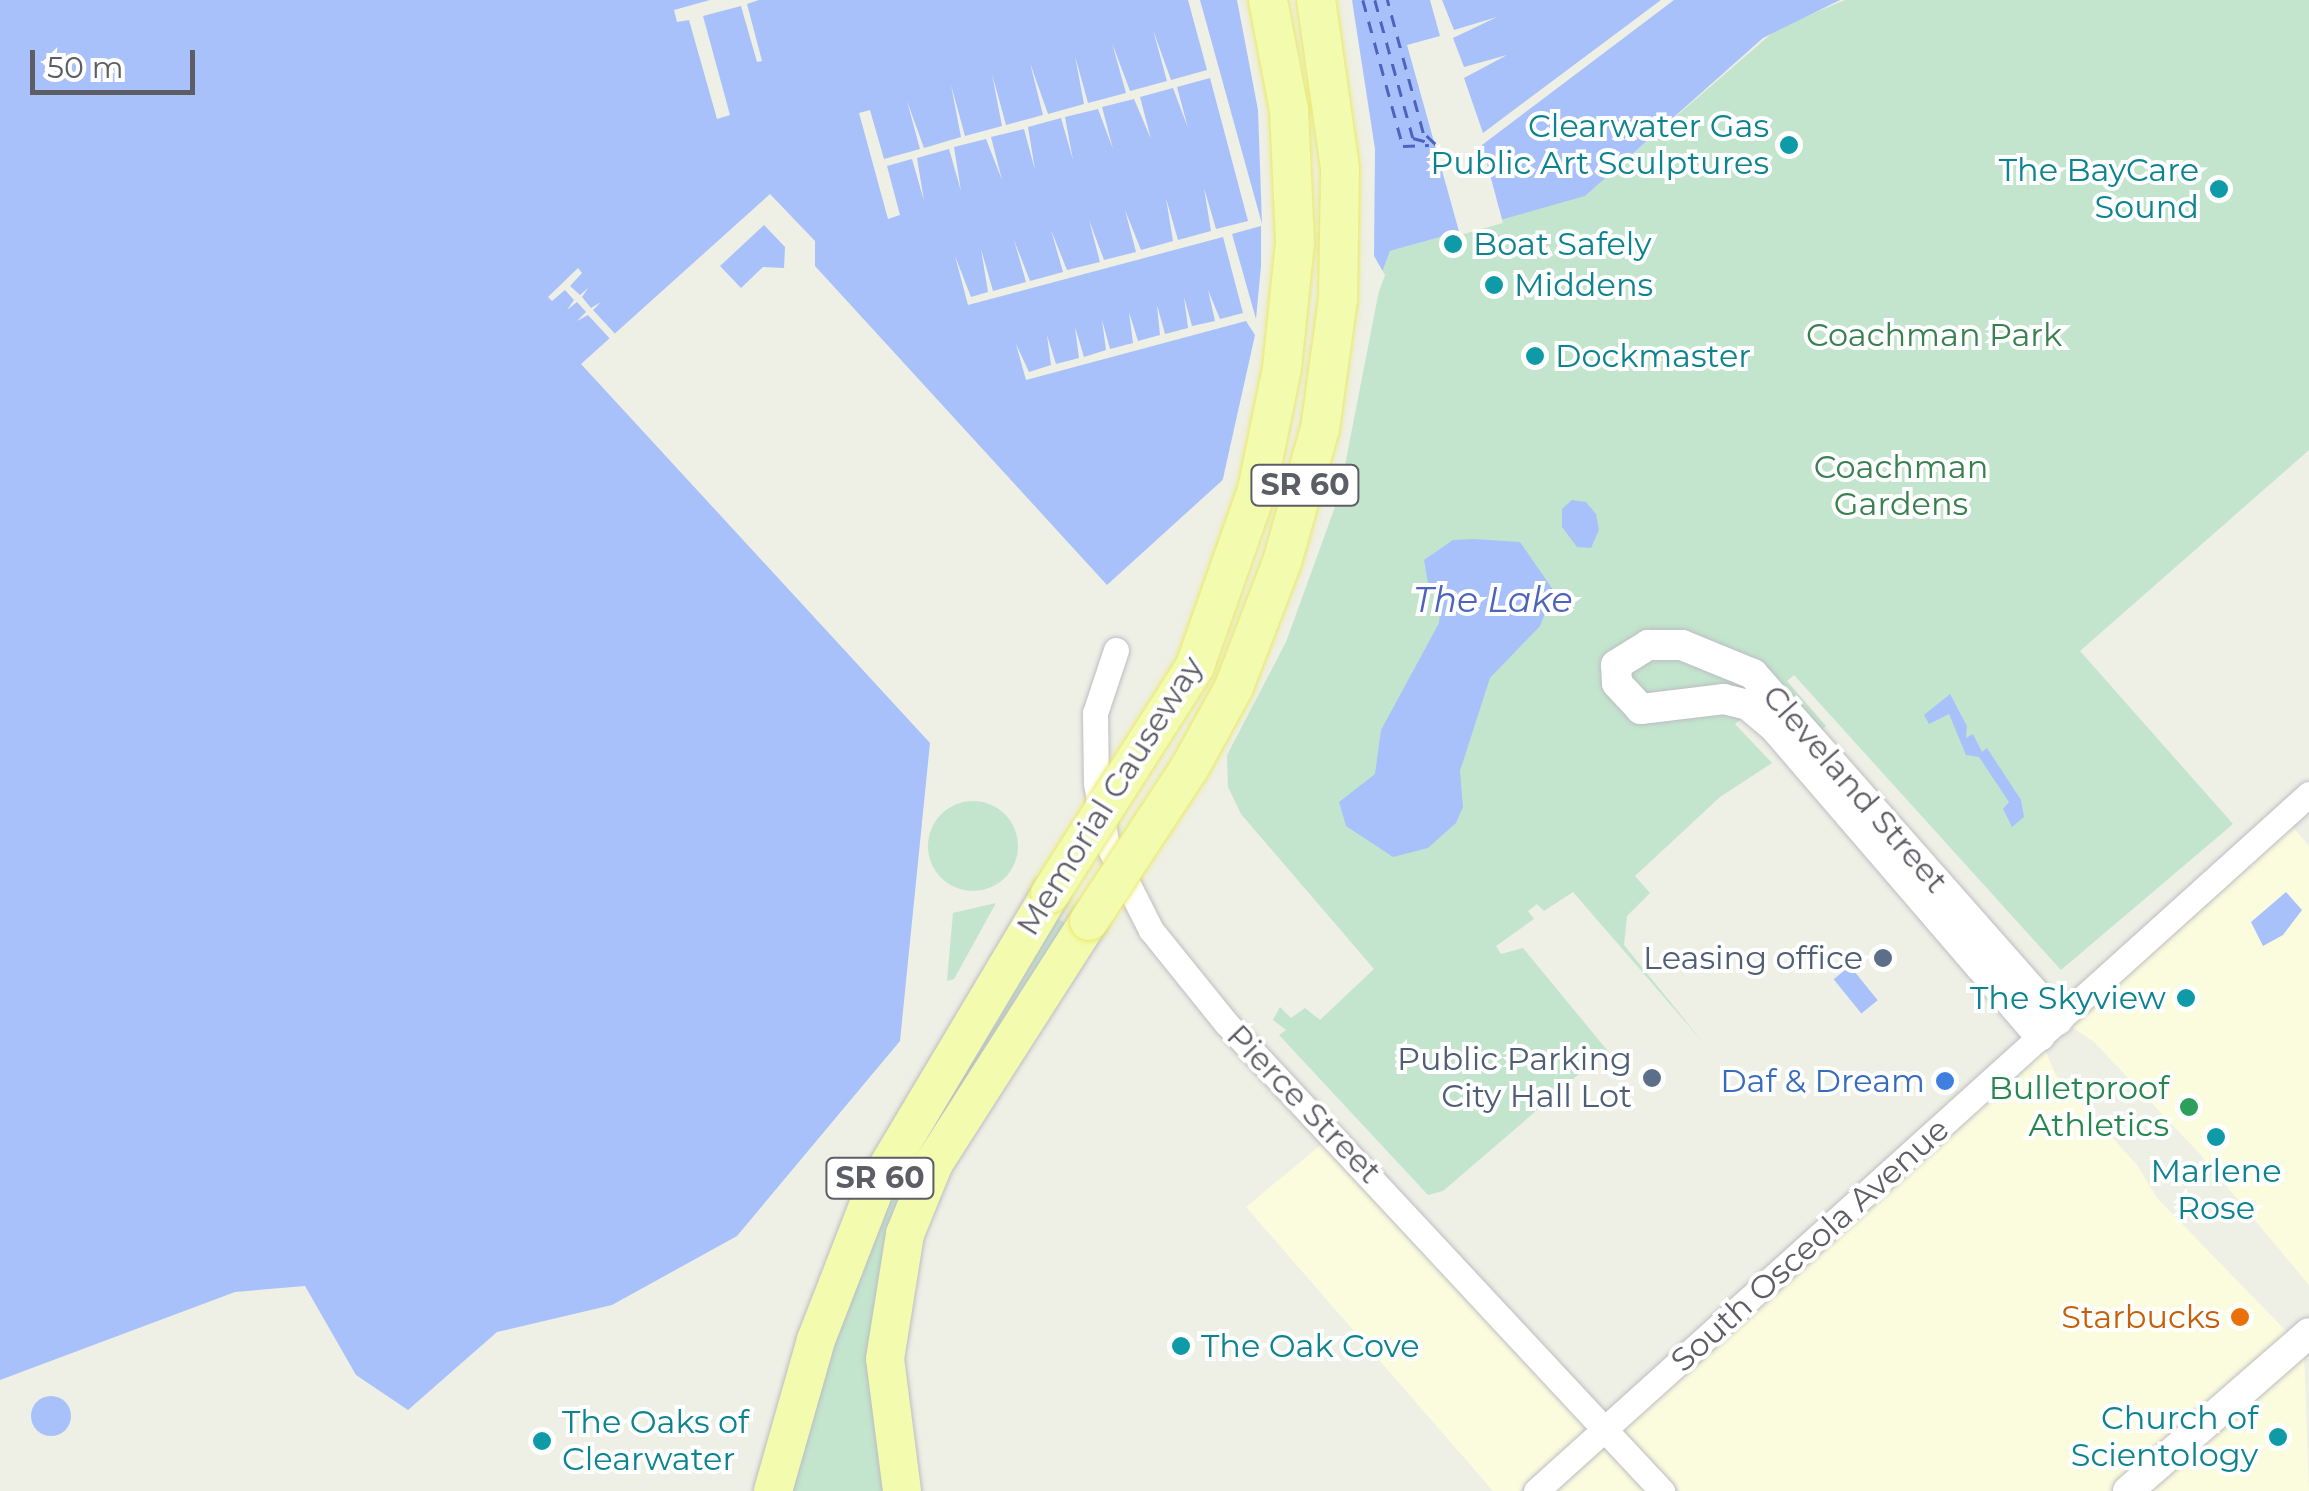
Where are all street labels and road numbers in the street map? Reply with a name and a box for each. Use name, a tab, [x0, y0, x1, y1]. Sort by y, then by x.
road number: SR 60	[1250, 460, 1360, 510]
street label: Memorial Causeway	[1009, 649, 1211, 943]
street label: Cleveland Street	[1754, 677, 1956, 901]
street label: Pierce Street	[1219, 1017, 1389, 1191]
street label: South Osceola Avenue	[1663, 1110, 1957, 1380]
road number: SR 60	[825, 1153, 935, 1203]

